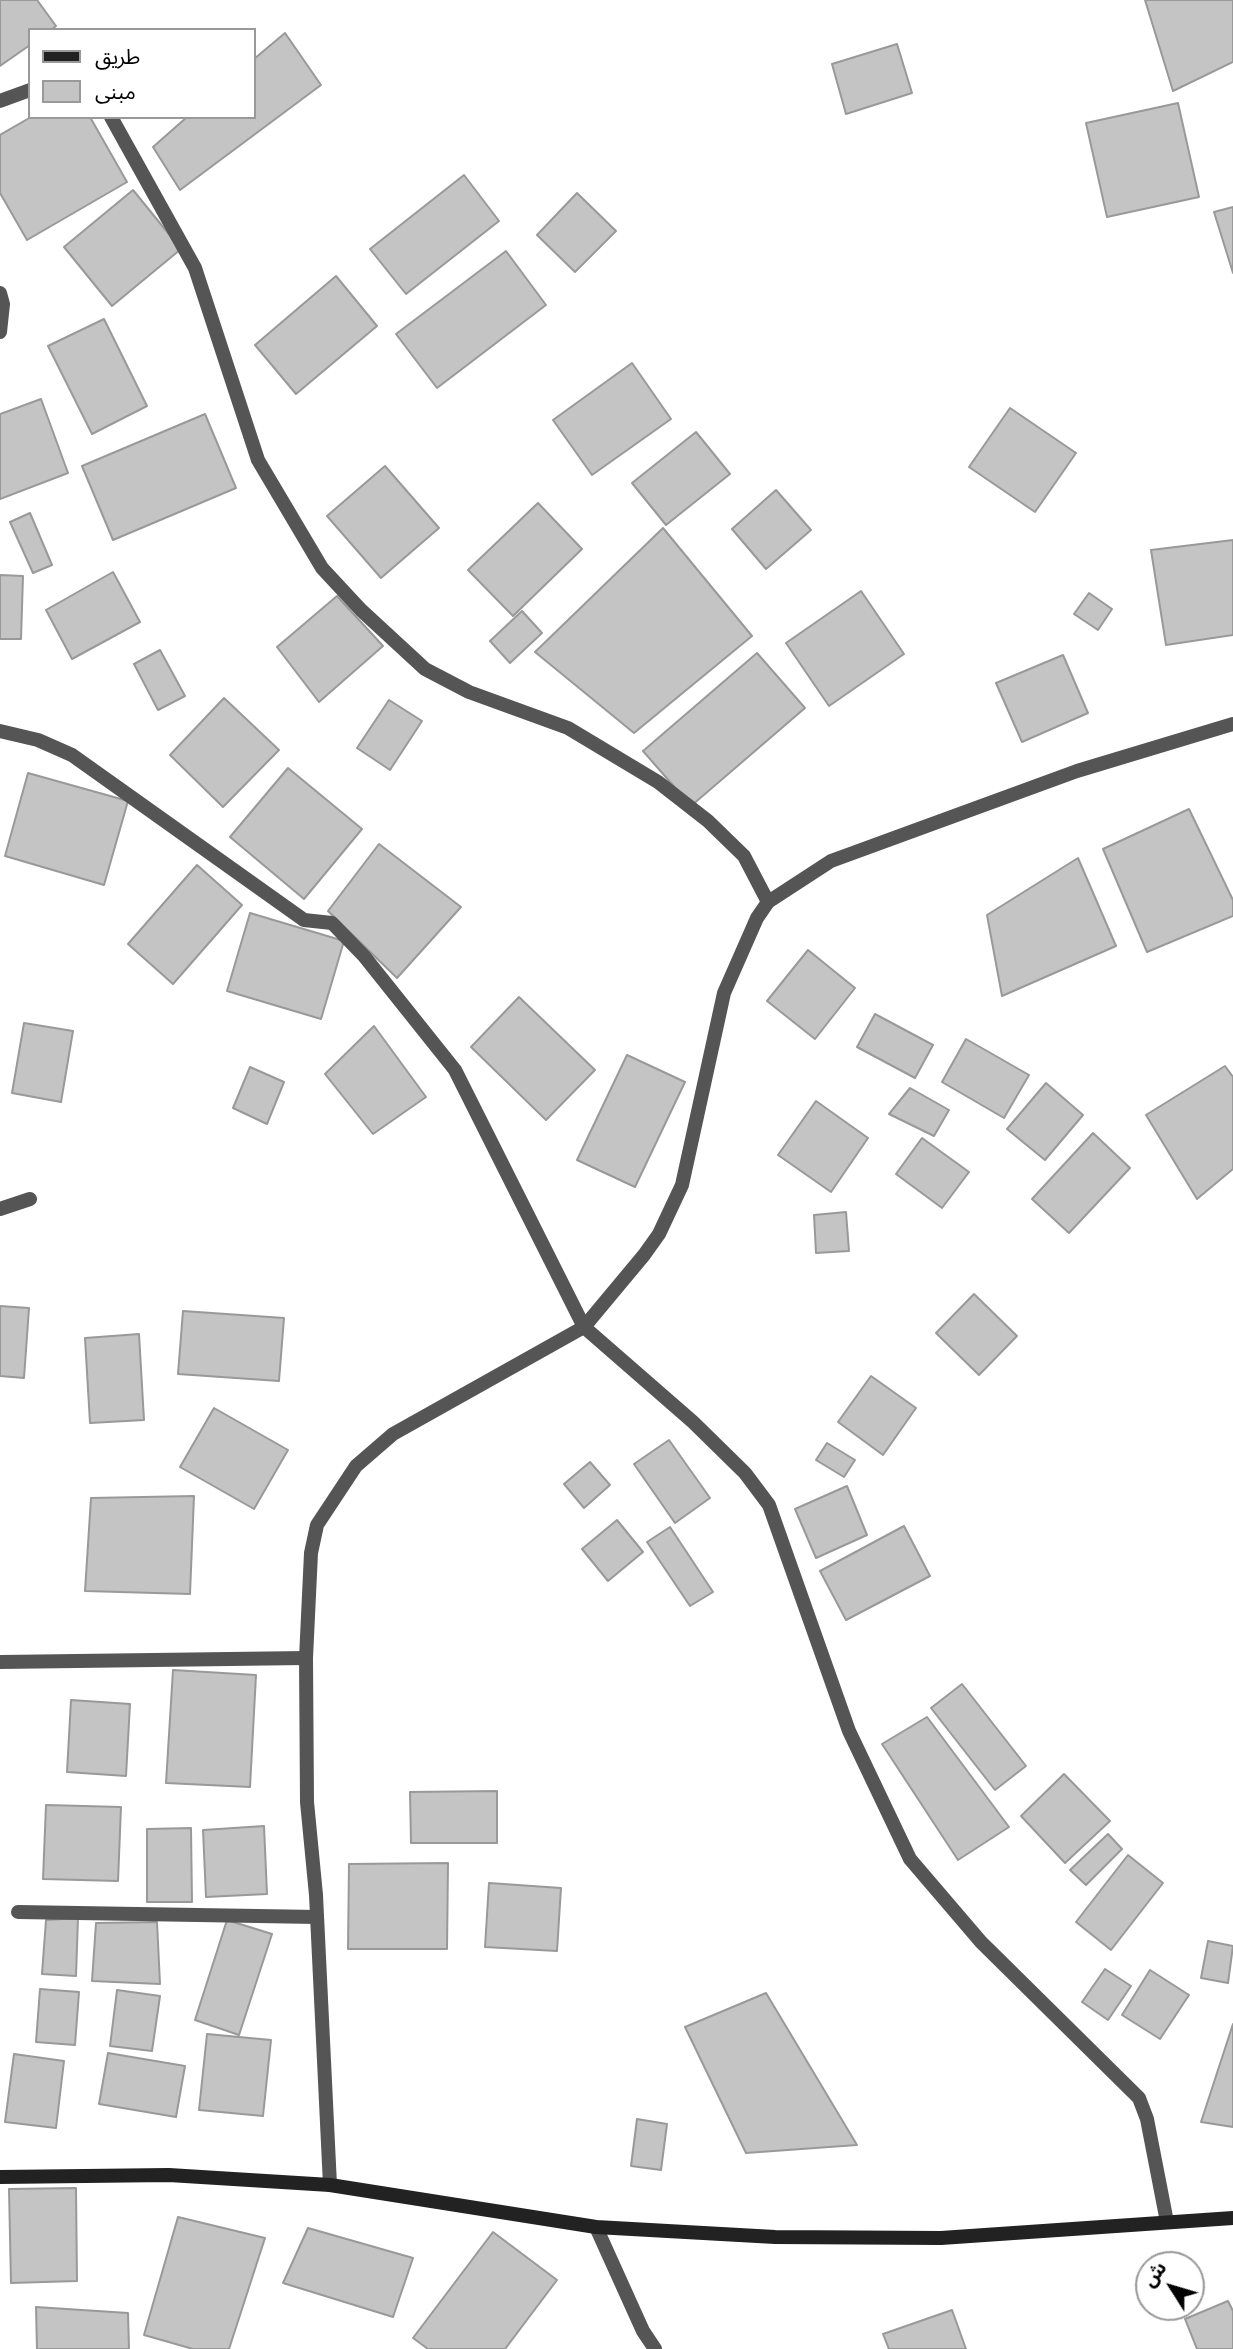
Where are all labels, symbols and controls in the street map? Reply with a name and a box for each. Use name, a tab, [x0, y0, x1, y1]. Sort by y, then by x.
legend	[28, 28, 256, 119]
text: طريق	[95, 44, 140, 69]
text: مبنى	[95, 79, 136, 104]
north arrow	[1135, 2251, 1205, 2321]
text: ش	[1137, 2257, 1171, 2292]

